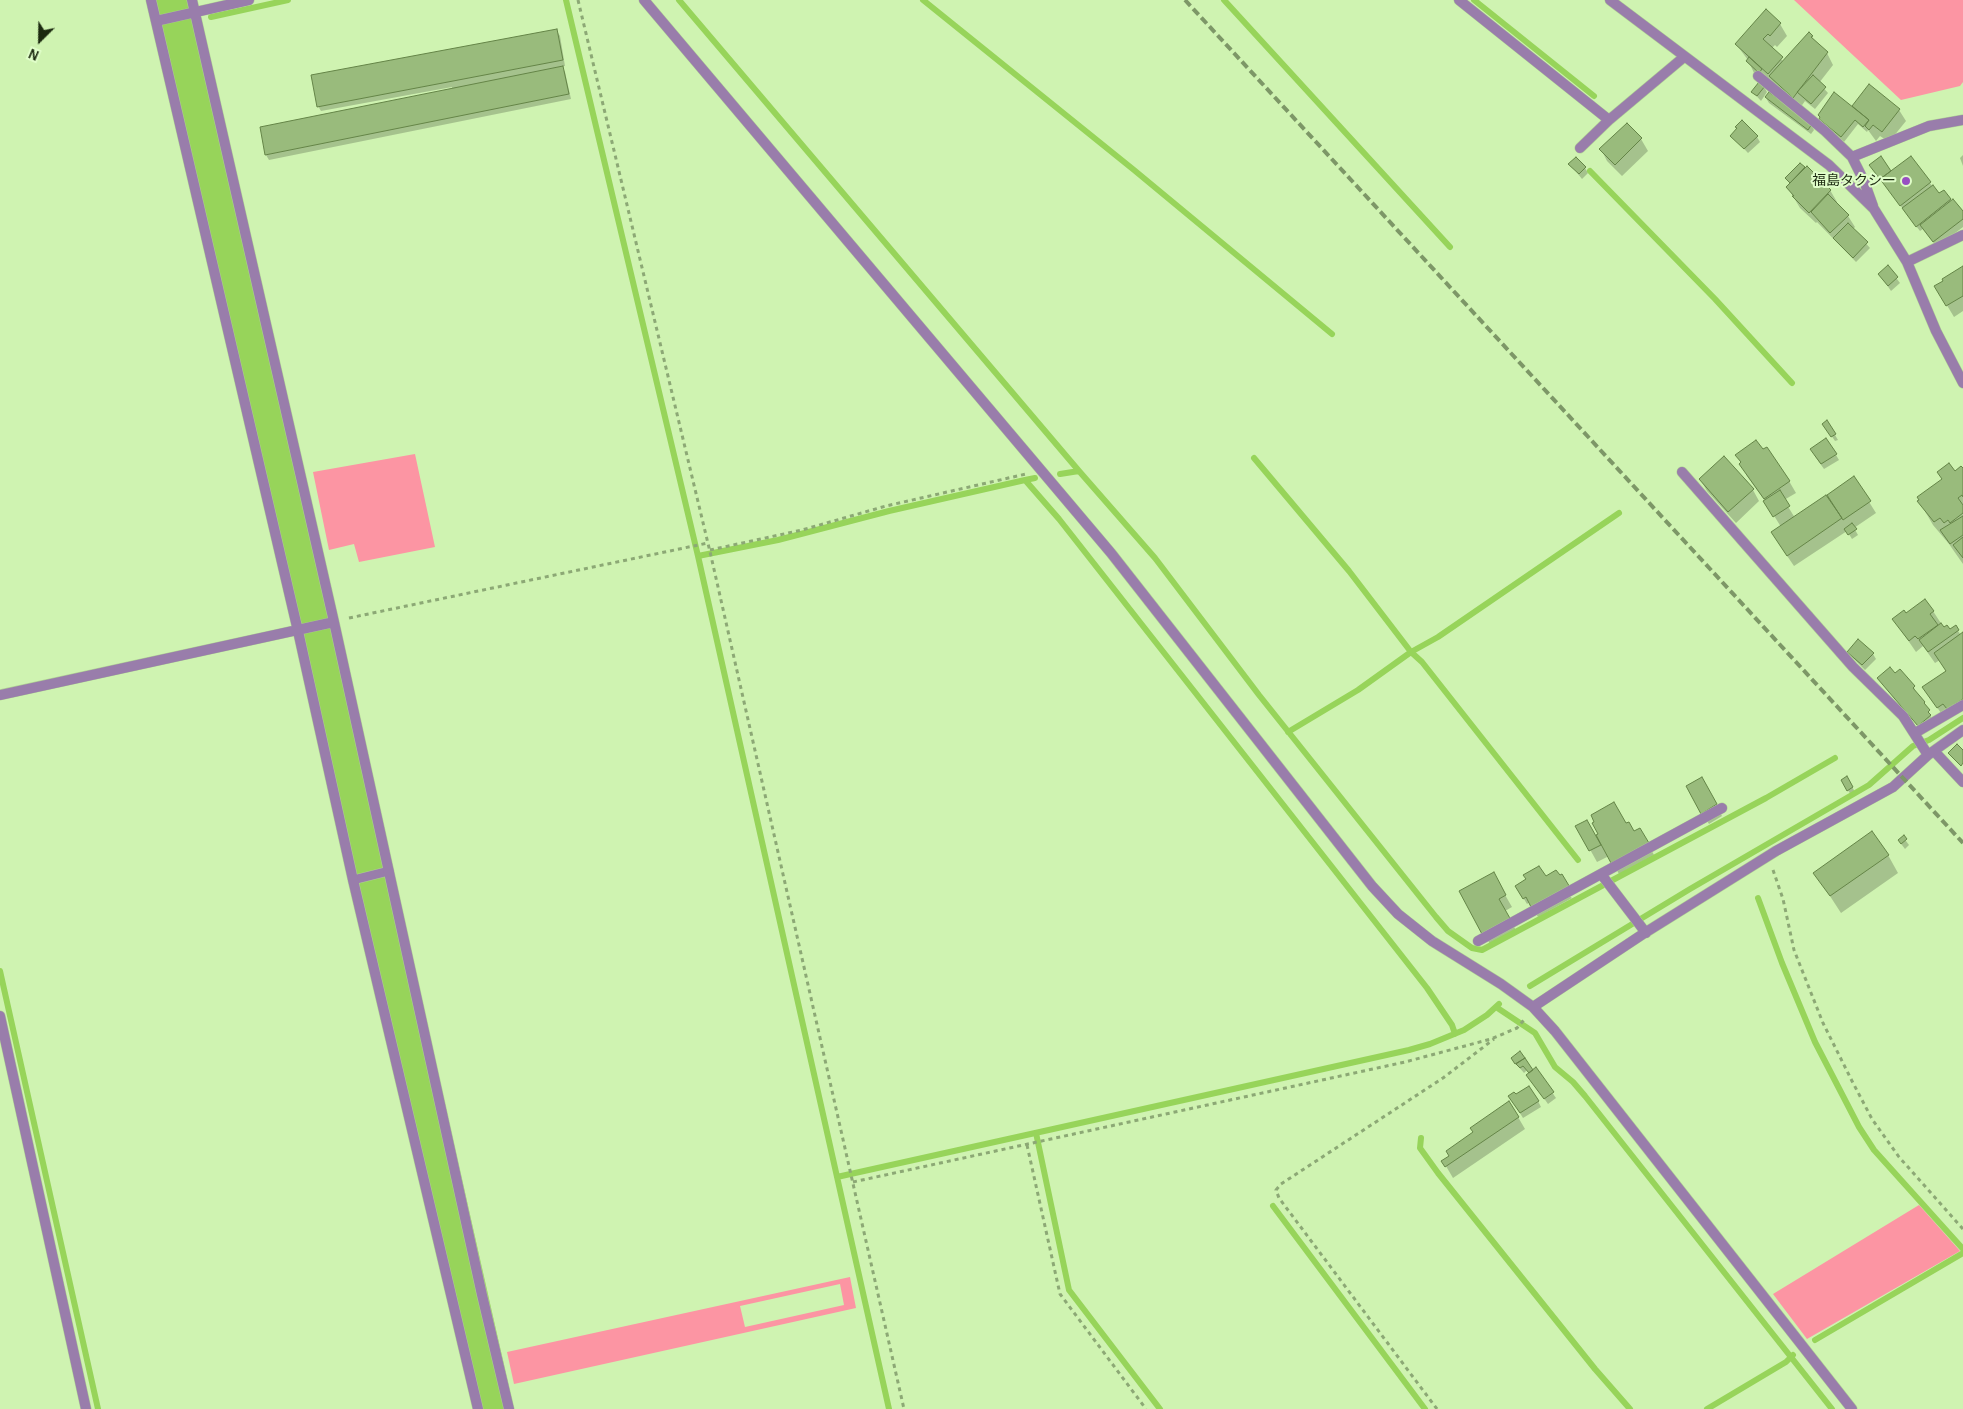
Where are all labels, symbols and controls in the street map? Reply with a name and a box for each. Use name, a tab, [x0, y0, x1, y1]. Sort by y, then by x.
north arrow	[15, 15, 65, 65]
text: N	[27, 45, 41, 62]
place label: 福島タクシー	[1812, 173, 1896, 189]
marker: 福島タクシー	[1900, 175, 1912, 187]

